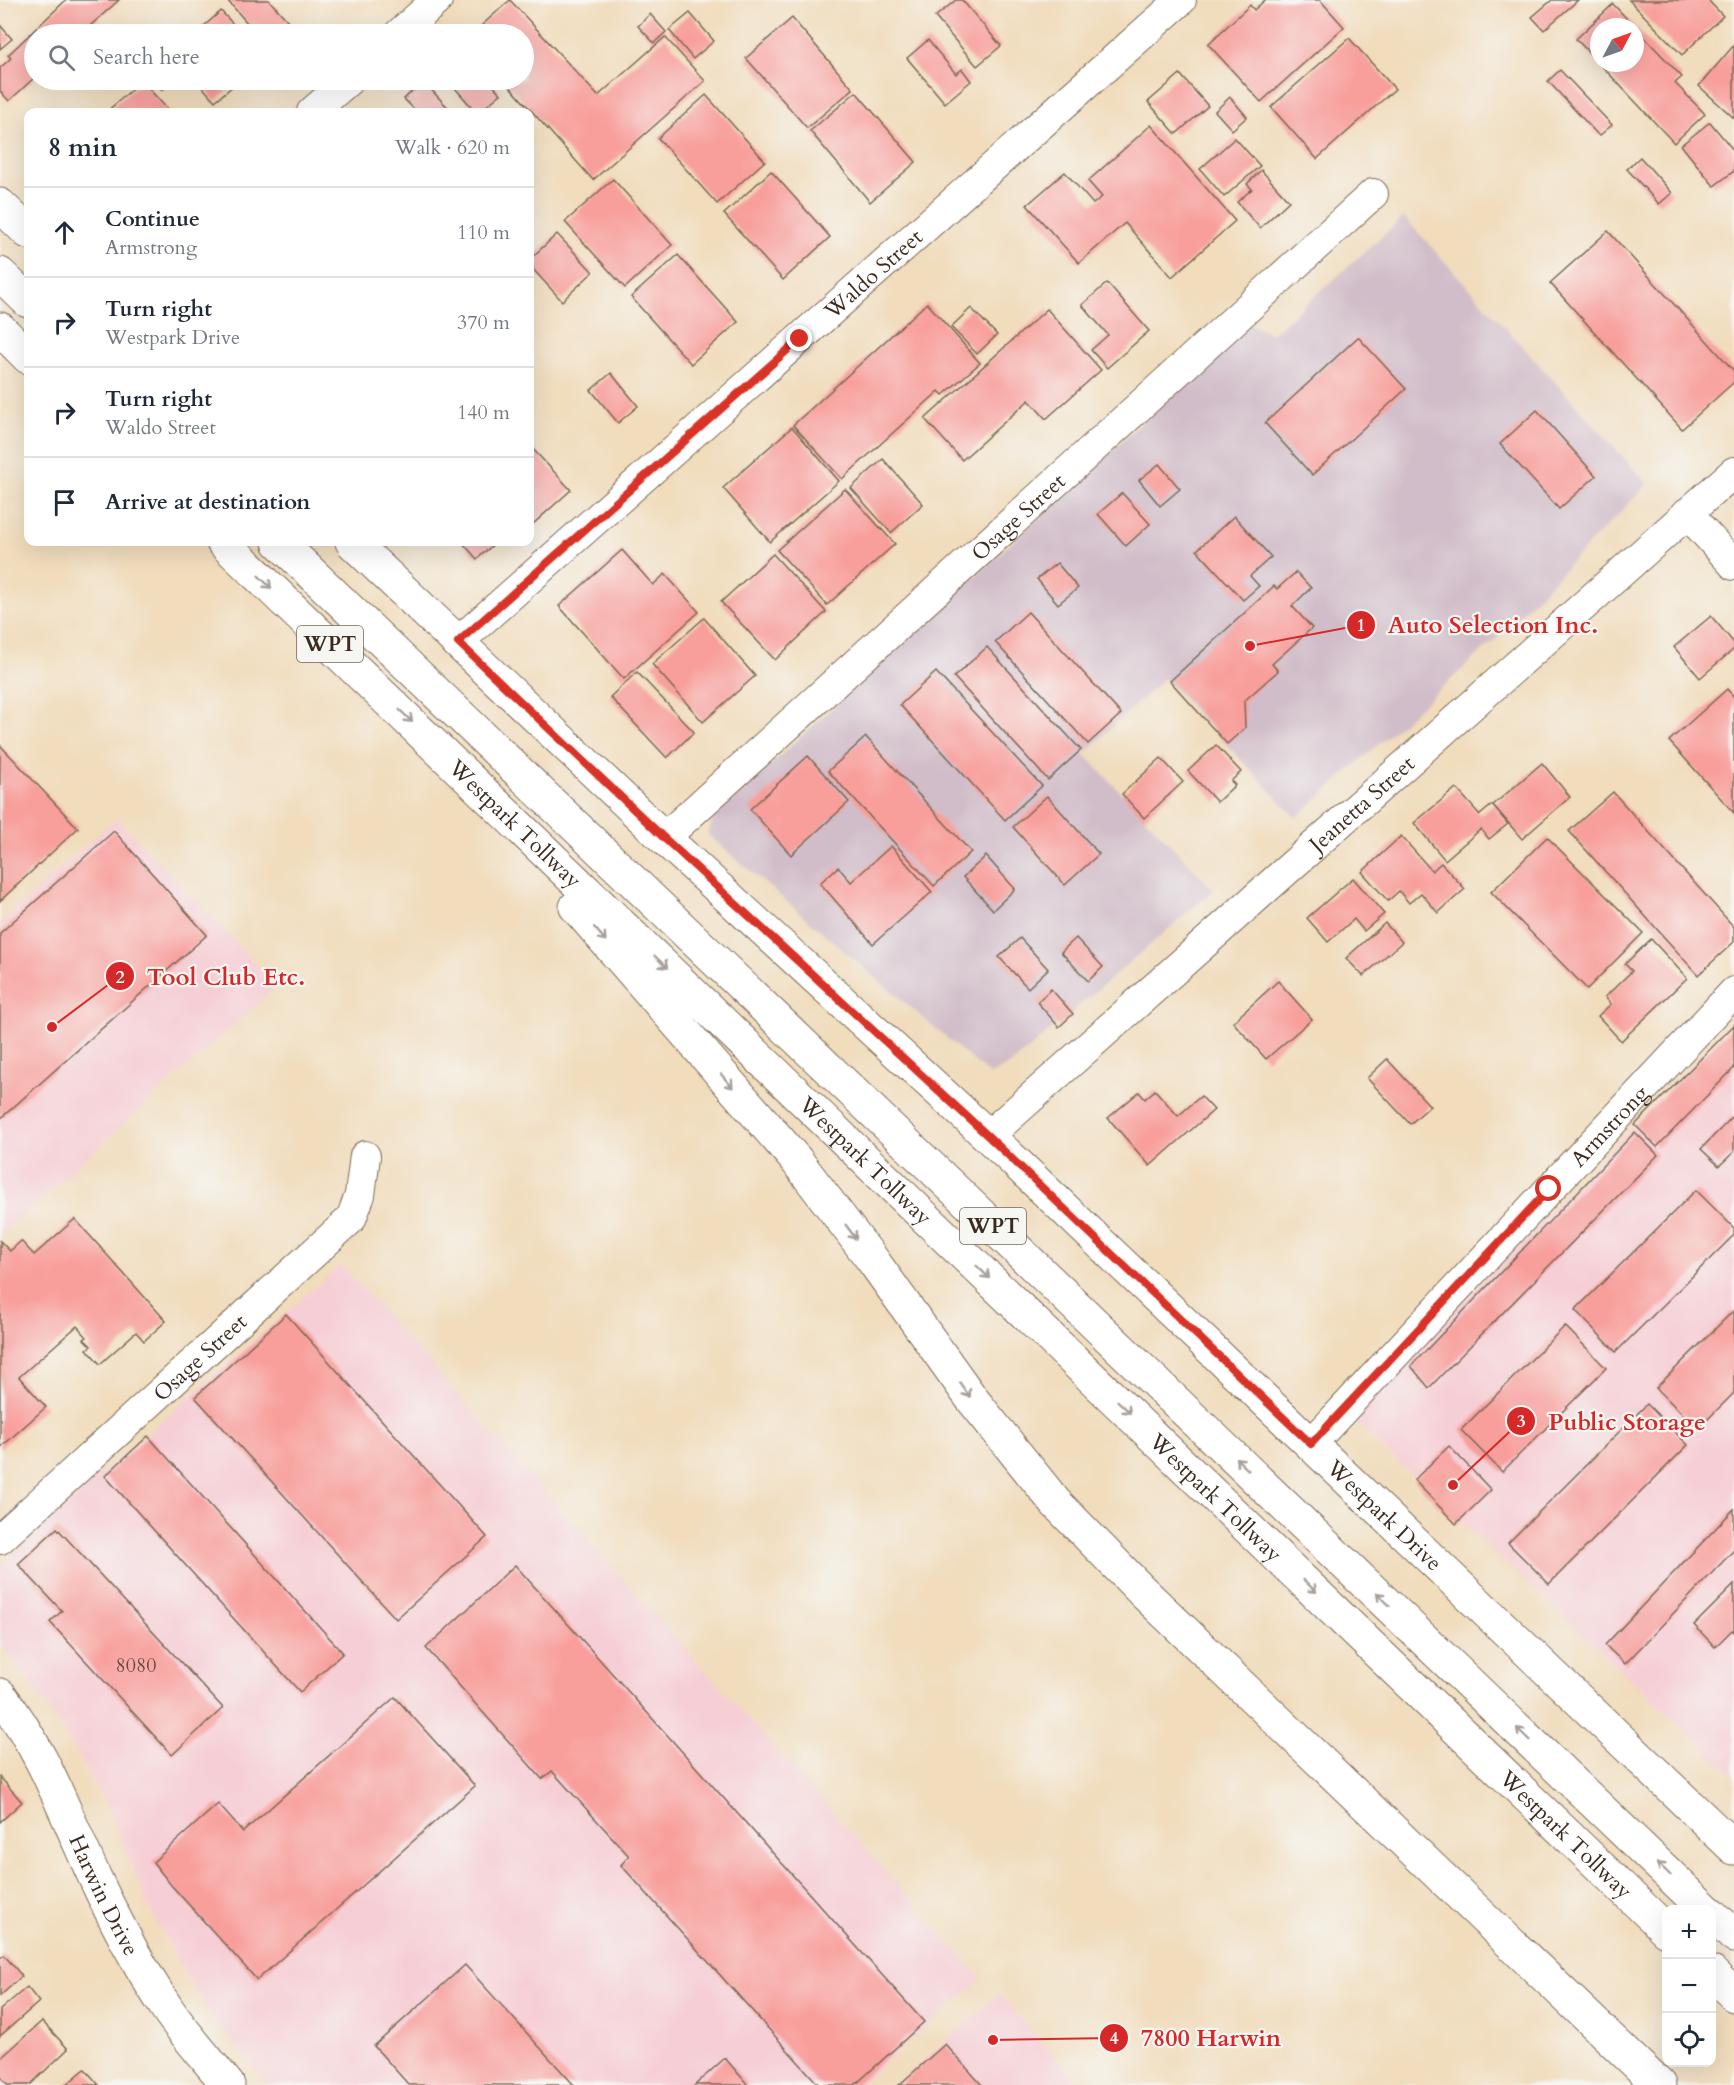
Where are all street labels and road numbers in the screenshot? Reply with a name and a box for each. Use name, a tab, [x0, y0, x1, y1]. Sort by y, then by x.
street label: Waldo Street	[817, 223, 929, 327]
street label: Osage Street	[965, 467, 1072, 568]
road number: WPT	[297, 626, 363, 662]
street label: Jeanetta Street	[1301, 749, 1421, 861]
street label: Westpark Tollway	[441, 752, 588, 895]
street label: Armstrong	[1564, 1079, 1656, 1174]
street label: Westpark Tollway	[791, 1089, 938, 1232]
road number: WPT	[960, 1208, 1026, 1244]
street label: Osage Street	[147, 1307, 254, 1408]
street label: Westpark Tollway	[1142, 1426, 1289, 1569]
street label: Westpark Drive	[1319, 1453, 1448, 1578]
street label: Westpark Tollway	[1492, 1763, 1639, 1906]
street label: Harwin Drive	[61, 1830, 146, 1961]

